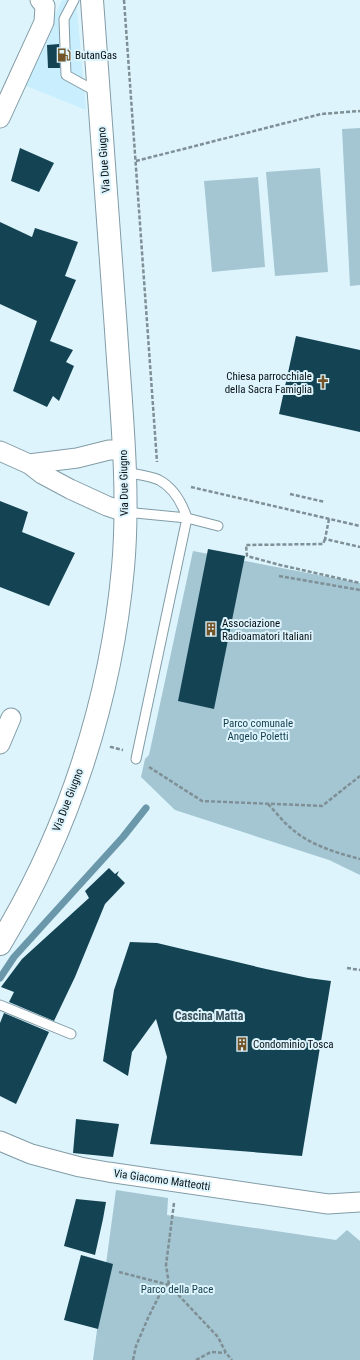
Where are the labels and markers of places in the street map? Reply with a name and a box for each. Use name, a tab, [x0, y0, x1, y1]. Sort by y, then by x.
fuel station icon: ButanGas	[56, 47, 72, 63]
place label: ButanGas	[75, 49, 117, 62]
place label: Chiesa parrocchiale della Sacra Famiglia	[225, 370, 312, 396]
church icon: Chiesa parrocchiale della Sacra Famiglia	[315, 374, 331, 390]
place label: Associazione Radioamatori Italiani	[222, 617, 312, 643]
building icon: Associazione Radioamatori Italiani	[203, 621, 219, 637]
building icon: Condominio Tosca	[234, 1036, 250, 1052]
place label: Condominio Tosca	[253, 1038, 334, 1051]

